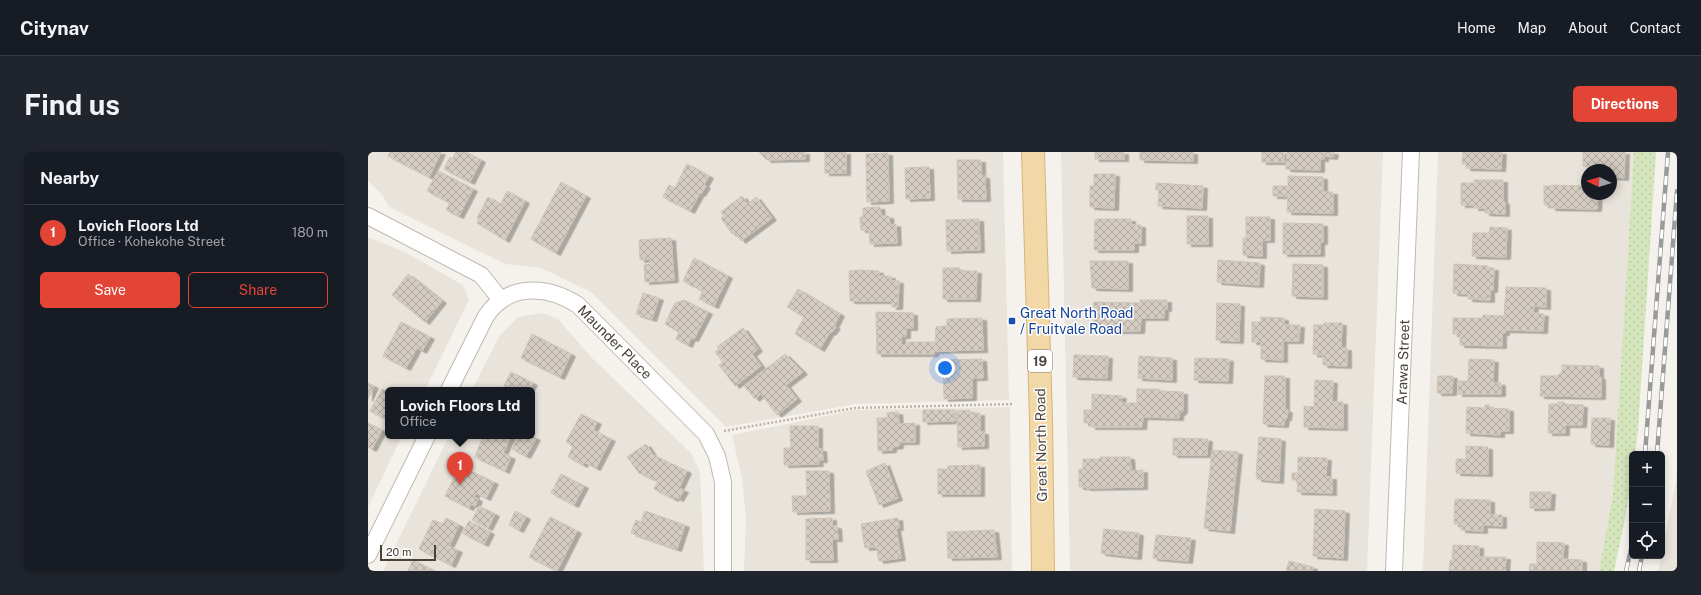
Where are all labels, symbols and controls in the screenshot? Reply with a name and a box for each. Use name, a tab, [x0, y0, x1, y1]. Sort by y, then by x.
text: Citynav	[20, 17, 89, 39]
text: Home	[1457, 20, 1496, 36]
text: Map	[1518, 20, 1546, 36]
text: About	[1568, 20, 1608, 36]
text: Contact	[1630, 20, 1681, 36]
button: Directions	[1573, 86, 1677, 122]
text: Find us	[24, 88, 120, 121]
north arrow	[1581, 164, 1617, 200]
text: Nearby	[40, 168, 99, 188]
text: Lovich Floors Ltd	[78, 217, 199, 234]
text: 1	[50, 225, 56, 240]
text: 180 m	[292, 225, 328, 240]
text: Office · Kohekohe Street	[78, 234, 225, 249]
button: Save	[40, 272, 180, 308]
button: Share	[188, 272, 328, 308]
street label: Maunder Place	[575, 302, 655, 382]
place label: Great North Road / Fruitvale Road	[1020, 305, 1133, 337]
marker: Great North Road / Fruitvale Road	[1007, 316, 1017, 326]
street label: Arawa Street	[1394, 319, 1412, 405]
road number: 19	[1028, 350, 1052, 372]
your location	[935, 358, 955, 378]
popup	[385, 387, 535, 439]
street label: Great North Road	[1032, 388, 1050, 502]
text: Lovich Floors Ltd	[400, 397, 520, 414]
text: Office	[400, 414, 437, 429]
map controls	[1629, 451, 1665, 559]
button: +	[1629, 451, 1665, 487]
pin: 1	[447, 452, 473, 485]
button: −	[1629, 487, 1665, 523]
button: locate	[1629, 523, 1665, 559]
scale bar	[380, 543, 436, 562]
text: 20 m	[386, 546, 411, 558]

